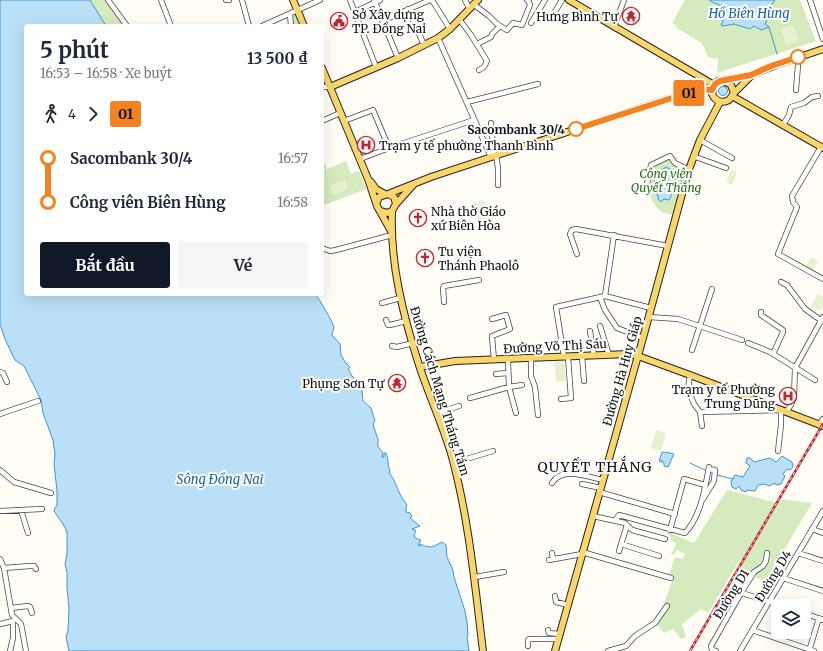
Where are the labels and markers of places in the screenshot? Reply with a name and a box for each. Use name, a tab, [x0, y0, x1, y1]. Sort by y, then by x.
temple icon: Hưng Bình Tự	[621, 6, 641, 26]
place label: Sở Xây dựng TP. Đồng Nai	[352, 7, 426, 36]
place label: Hưng Bình Tự	[536, 9, 619, 24]
public building icon: Sở Xây dựng TP. Đồng Nai	[329, 11, 349, 31]
unlabelled marker	[790, 49, 806, 65]
marker: Sacombank 30/4	[568, 121, 584, 137]
place label: Sacombank 30/4	[467, 122, 565, 137]
hospital icon: Trạm y tế phường Thanh Bình	[356, 135, 376, 155]
place label: Trạm y tế phường Thanh Bình	[379, 138, 554, 153]
place label: Nhà thờ Giáo xứ Biên Hòa	[431, 204, 506, 233]
church icon: Nhà thờ Giáo xứ Biên Hòa	[408, 208, 428, 228]
place label: Tu viện Thánh Phaolô	[438, 244, 519, 273]
church icon: Tu viện Thánh Phaolô	[415, 248, 435, 268]
temple icon: Phụng Sơn Tự	[387, 373, 407, 393]
place label: Phụng Sơn Tự	[302, 376, 385, 391]
place label: Trạm y tế Phường Trung Dũng	[672, 382, 776, 411]
hospital icon: Trạm y tế Phường Trung Dũng	[778, 386, 798, 406]

